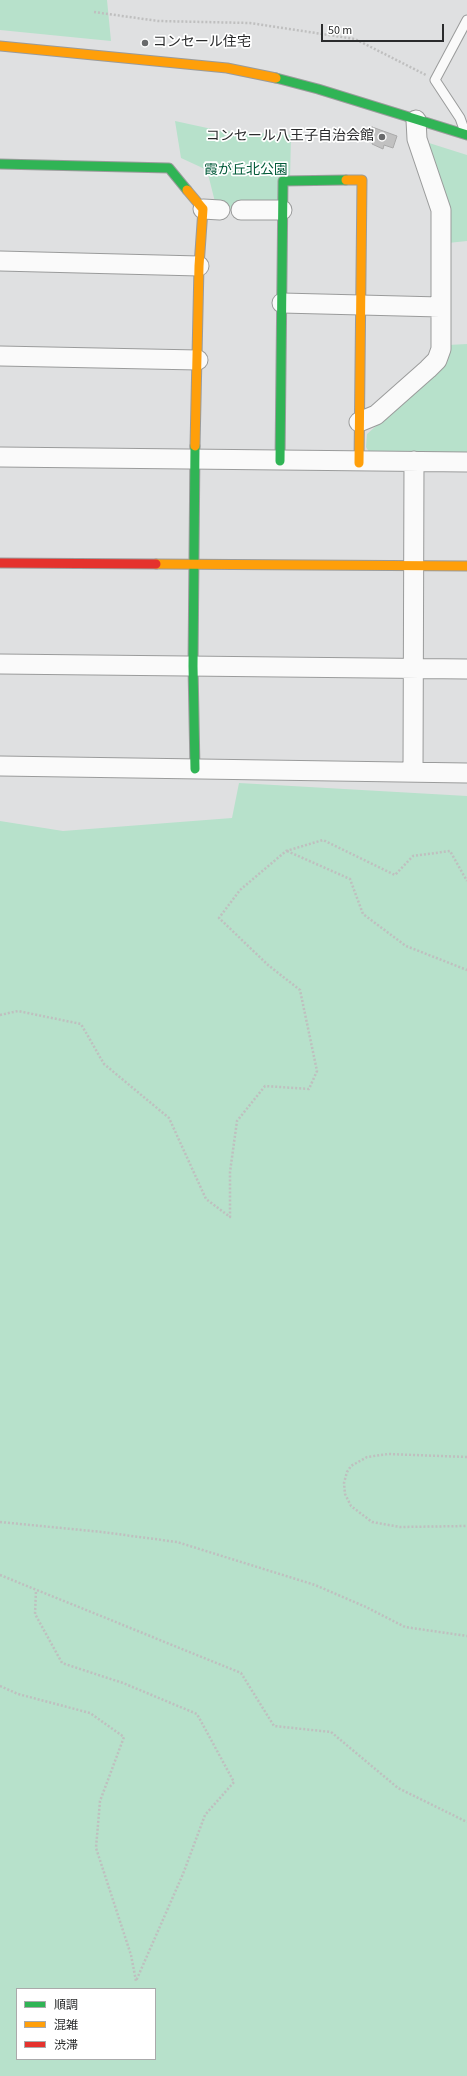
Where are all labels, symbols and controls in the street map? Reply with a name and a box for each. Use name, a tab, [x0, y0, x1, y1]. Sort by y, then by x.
scale bar	[323, 16, 446, 42]
text: 50 m	[328, 22, 352, 39]
place label: コンセール住宅	[153, 35, 251, 51]
marker: コンセール住宅	[140, 38, 150, 48]
place label: コンセール八王子自治会館	[206, 129, 374, 145]
marker: コンセール八王子自治会館	[377, 132, 387, 142]
park label: 霞が丘北公園	[204, 163, 288, 179]
legend	[16, 1988, 156, 2060]
text: 順調	[54, 1997, 78, 2014]
text: 混雑	[54, 2017, 78, 2034]
text: 渋滞	[54, 2037, 78, 2054]

